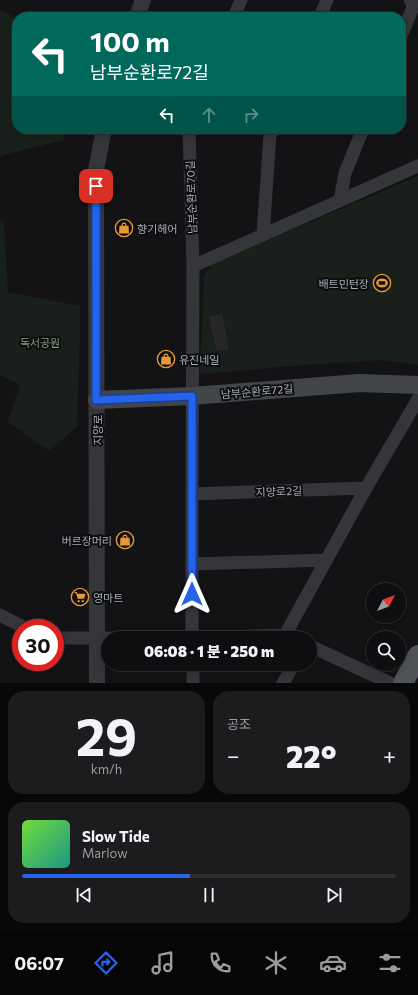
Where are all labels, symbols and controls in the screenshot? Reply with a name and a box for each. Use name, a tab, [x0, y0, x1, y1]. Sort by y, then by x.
text: 100 m	[90, 24, 170, 58]
icon: left	[24, 28, 76, 80]
text: 남부순환로72길	[90, 61, 209, 83]
icon: left	[156, 104, 178, 126]
icon: ahead	[198, 104, 220, 126]
icon: right	[240, 104, 262, 126]
street label: 남부순환로70길	[183, 160, 199, 234]
pin	[79, 169, 113, 203]
icon: arrive	[85, 175, 107, 197]
shop icon: 향기헤어	[114, 218, 134, 238]
place label: 향기헤어	[137, 222, 177, 235]
sports icon: 배트민턴장	[372, 273, 392, 293]
place label: 배트민턴장	[318, 277, 369, 290]
park label: 독서공원	[20, 336, 60, 349]
shop icon: 유진네일	[156, 349, 176, 369]
place label: 유진네일	[179, 353, 219, 366]
street label: 남부순환로72길	[220, 381, 294, 401]
street label: 지양로	[91, 415, 104, 445]
street label: 지양로2길	[255, 484, 303, 498]
shop icon: 버르장머리	[115, 530, 135, 550]
place label: 버르장머리	[61, 534, 112, 547]
position arrow	[171, 573, 213, 615]
north arrow	[366, 583, 406, 623]
map controls	[366, 583, 406, 671]
supermarket icon: 영마트	[70, 587, 90, 607]
place label: 영마트	[93, 591, 123, 604]
speed limit sign: 30	[12, 619, 64, 671]
button: search	[366, 631, 406, 671]
text: 06:08 · 1 분 · 250 m	[144, 642, 274, 660]
text: 29	[76, 703, 137, 767]
text: 공조	[227, 716, 251, 732]
text: 22°	[286, 737, 337, 774]
text: −	[227, 742, 240, 769]
text: +	[383, 742, 396, 769]
text: km/h	[91, 761, 122, 777]
text: Slow Tide	[82, 827, 150, 845]
text: Marlow	[82, 845, 128, 861]
icon: previous	[73, 884, 95, 906]
icon: pause	[198, 884, 220, 906]
icon: next	[323, 884, 345, 906]
icon: directions	[92, 949, 120, 977]
icon: music	[149, 949, 177, 977]
icon: phone	[206, 949, 234, 977]
icon: climate	[262, 949, 290, 977]
icon: car	[319, 949, 347, 977]
icon: filters	[376, 949, 404, 977]
text: 06:07	[14, 952, 64, 974]

